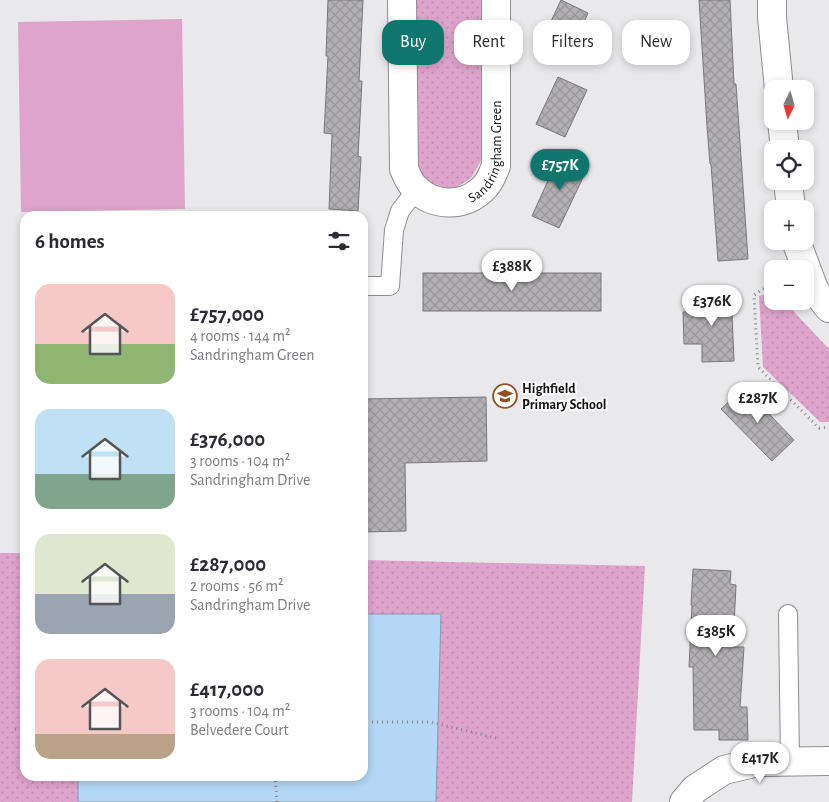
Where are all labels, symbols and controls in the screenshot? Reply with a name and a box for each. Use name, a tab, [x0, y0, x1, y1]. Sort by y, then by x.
chip: Buy	[382, 20, 444, 65]
chip: Rent	[454, 20, 523, 65]
chip: Filters	[533, 20, 612, 65]
chip: New	[622, 20, 690, 65]
north arrow	[764, 80, 814, 130]
map controls	[764, 80, 814, 310]
street label: Sandringham Green	[466, 100, 504, 206]
button: locate	[764, 140, 814, 190]
pin: £757K	[525, 148, 595, 191]
text: £757K	[541, 157, 579, 173]
button: +	[764, 200, 814, 250]
icon: filters	[325, 227, 353, 255]
text: 6 homes	[35, 231, 105, 252]
pin: £388K	[477, 250, 547, 292]
text: £388K	[492, 258, 532, 274]
button: −	[764, 260, 814, 310]
pin: £376K	[677, 284, 747, 327]
text: £376K	[693, 293, 731, 309]
icon: home	[75, 304, 135, 364]
text: £757,000	[190, 304, 264, 325]
text: 4 rooms · 144 m²	[190, 328, 291, 344]
text: Sandringham Green	[190, 347, 315, 363]
place label: Highfield Primary School	[522, 382, 607, 412]
pin: £287K	[723, 382, 793, 424]
school or university icon: Highfield Primary School	[492, 383, 518, 409]
text: £287K	[739, 390, 777, 406]
icon: home	[75, 429, 135, 489]
text: £376,000	[190, 429, 265, 450]
text: 3 rooms · 104 m²	[190, 453, 290, 469]
text: Sandringham Drive	[190, 472, 310, 488]
icon: home	[75, 554, 135, 614]
text: £287,000	[190, 554, 266, 575]
text: 2 rooms · 56 m²	[190, 578, 284, 594]
text: Sandringham Drive	[190, 597, 310, 613]
pin: £385K	[681, 614, 751, 657]
text: £385K	[697, 623, 735, 639]
icon: home	[75, 679, 135, 739]
text: £417,000	[190, 679, 264, 700]
text: 3 rooms · 104 m²	[190, 703, 290, 719]
text: Belvedere Court	[190, 722, 289, 738]
pin: £417K	[725, 742, 795, 784]
text: £417K	[741, 750, 779, 766]

